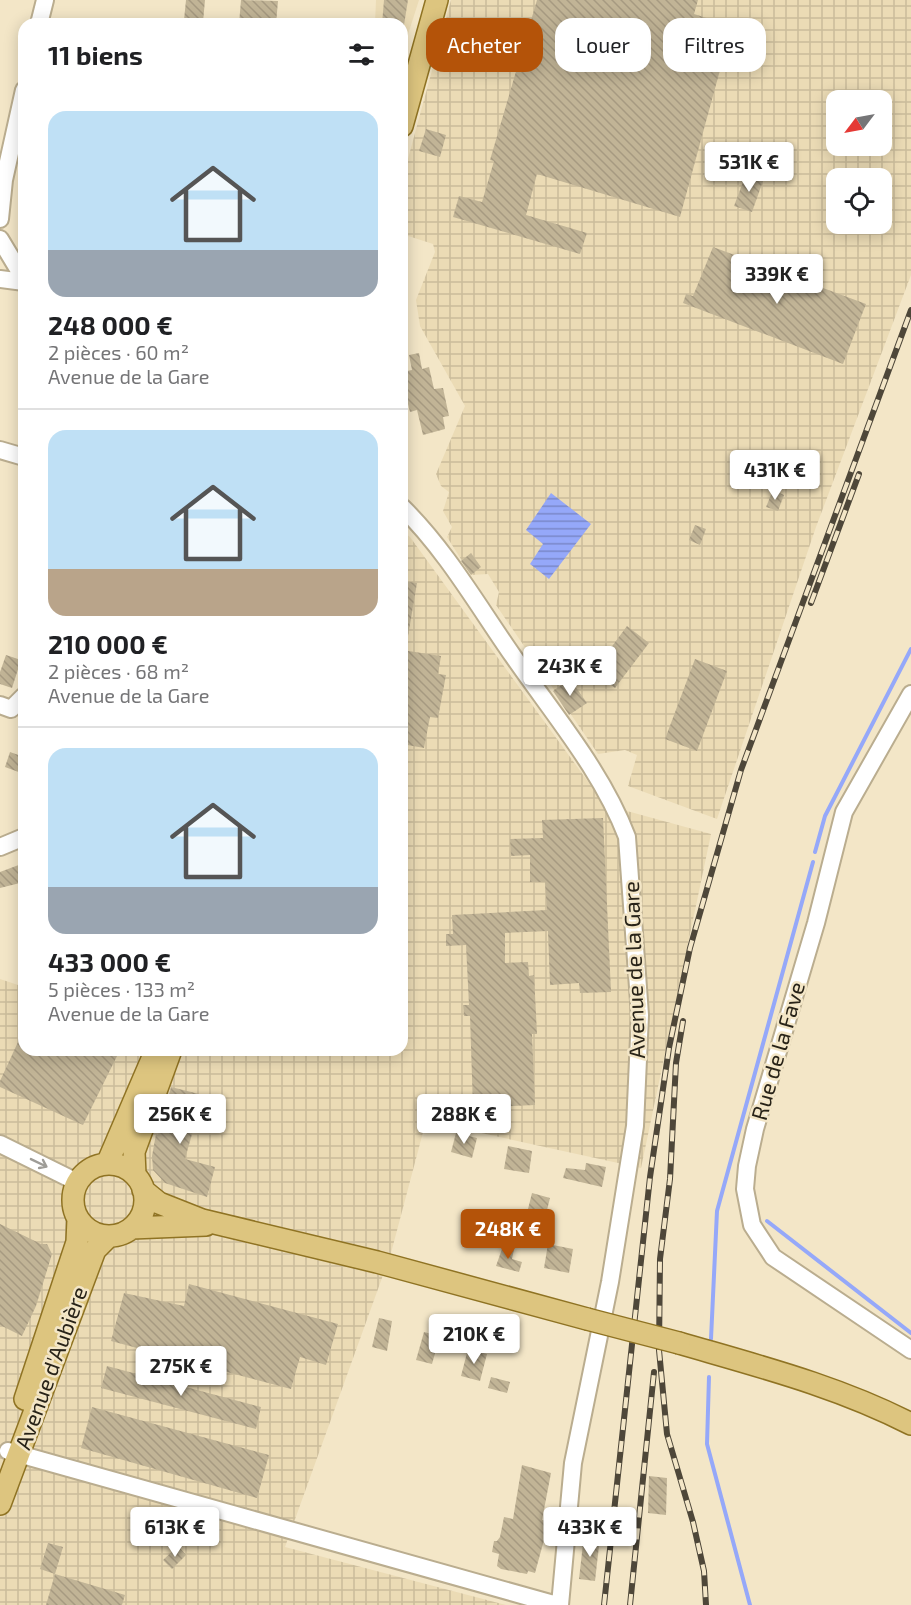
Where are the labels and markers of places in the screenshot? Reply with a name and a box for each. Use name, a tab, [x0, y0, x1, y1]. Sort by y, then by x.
pin: 531K €	[700, 142, 798, 193]
pin: 339K €	[728, 254, 826, 305]
pin: 431K €	[726, 450, 824, 501]
pin: 243K €	[521, 646, 619, 697]
pin: 256K €	[131, 1094, 229, 1145]
pin: 288K €	[415, 1094, 513, 1145]
pin: 248K €	[459, 1209, 557, 1260]
pin: 210K €	[425, 1314, 523, 1365]
pin: 275K €	[132, 1346, 230, 1397]
pin: 613K €	[126, 1507, 224, 1558]
pin: 433K €	[541, 1507, 639, 1558]

